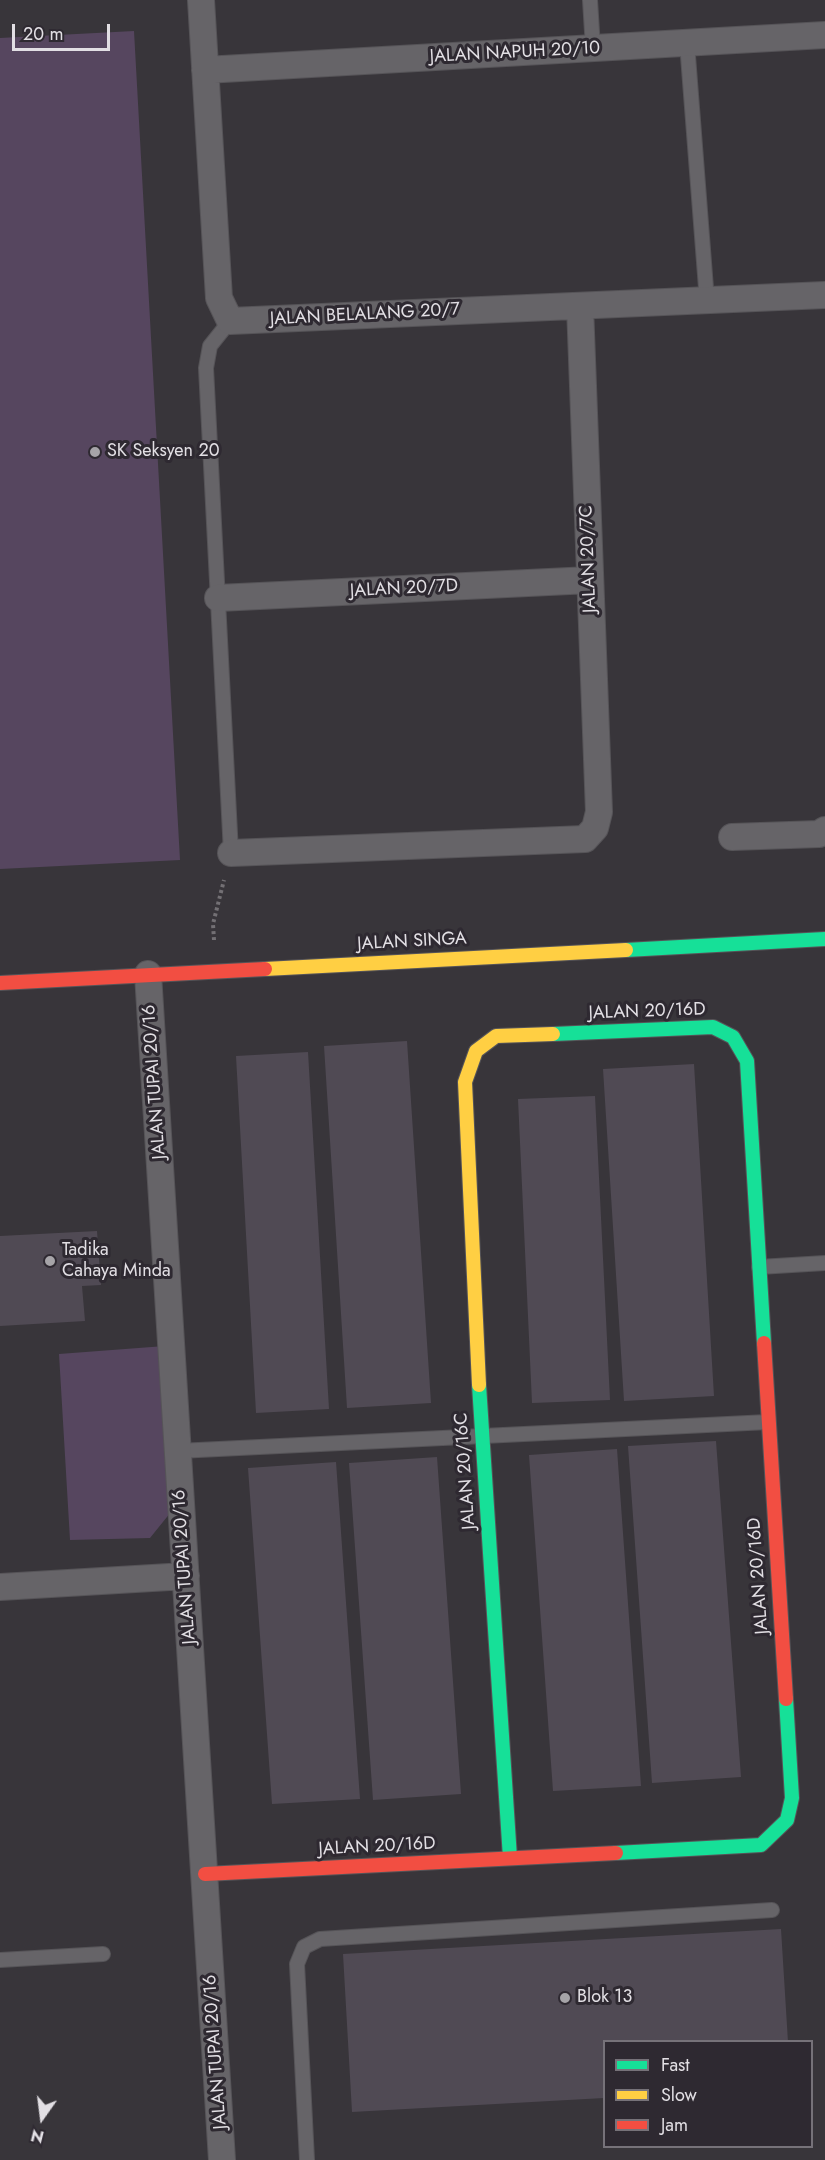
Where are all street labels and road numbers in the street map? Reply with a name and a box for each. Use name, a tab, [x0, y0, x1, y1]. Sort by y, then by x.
street label: JALAN NAPUH 20/10	[429, 38, 601, 68]
street label: JALAN BELALANG 20/7	[270, 299, 460, 331]
street label: JALAN 20/7C	[576, 505, 602, 613]
street label: JALAN 20/7D	[349, 575, 459, 603]
street label: JALAN SINGA	[357, 928, 467, 956]
street label: JALAN 20/16D	[588, 999, 706, 1025]
street label: JALAN TUPAI 20/16	[139, 1004, 171, 1160]
street label: JALAN 20/16C	[451, 1412, 481, 1530]
street label: JALAN TUPAI 20/16	[169, 1489, 201, 1645]
street label: JALAN 20/16D	[744, 1517, 774, 1635]
street label: JALAN 20/16D	[318, 1833, 436, 1861]
street label: JALAN TUPAI 20/16	[200, 1974, 232, 2130]

